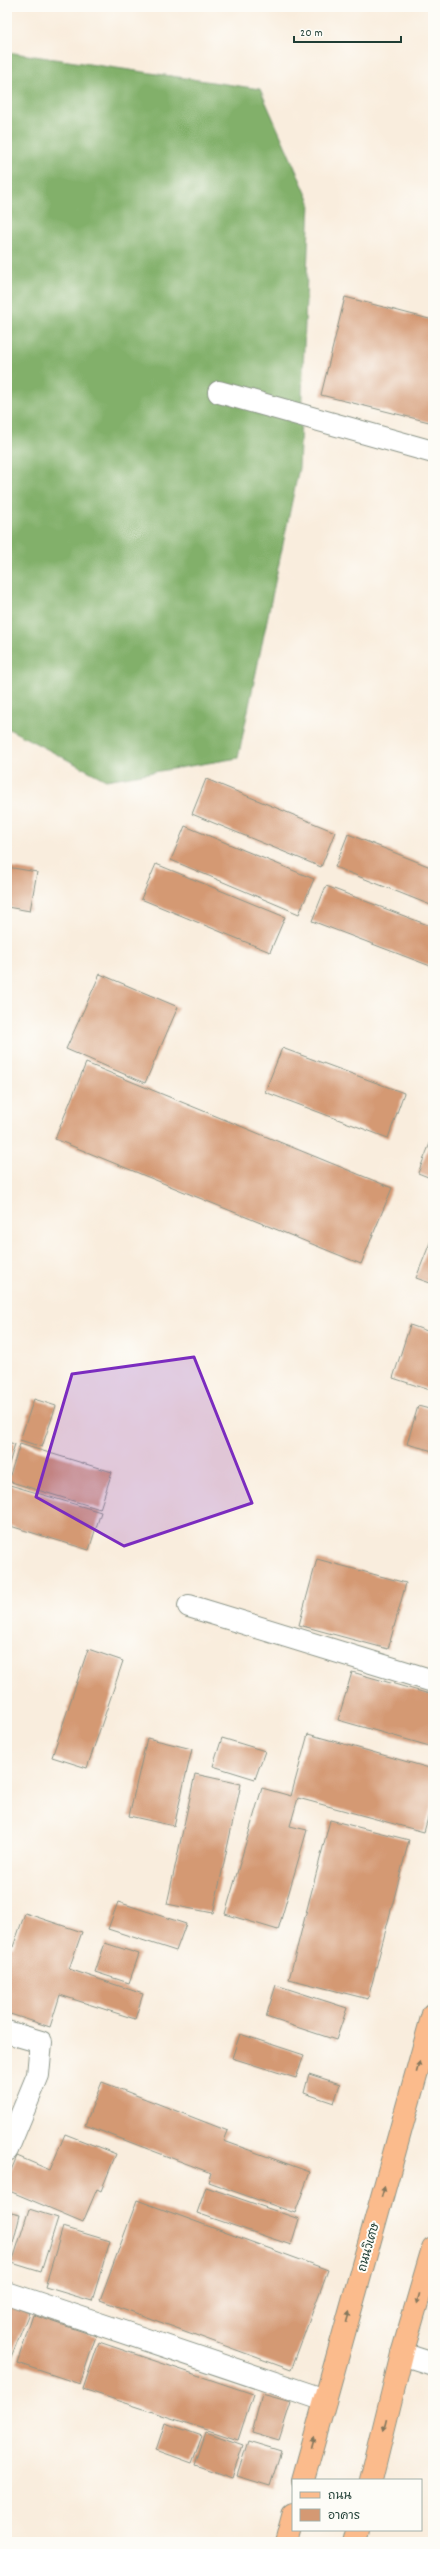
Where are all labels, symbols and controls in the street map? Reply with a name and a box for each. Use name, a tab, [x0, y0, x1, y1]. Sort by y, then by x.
scale bar	[294, 18, 401, 44]
text: 20 m	[300, 25, 323, 42]
one-way arrow	[415, 2061, 421, 2073]
one-way arrow	[380, 2186, 386, 2198]
street label: ถนนวิเศษ	[354, 2220, 385, 2274]
one-way arrow	[415, 2293, 421, 2305]
one-way arrow	[345, 2311, 351, 2323]
one-way arrow	[381, 2418, 387, 2431]
one-way arrow	[310, 2436, 316, 2448]
legend	[292, 2479, 422, 2531]
text: ถนน	[328, 2488, 352, 2505]
text: อาคาร	[328, 2508, 360, 2525]

